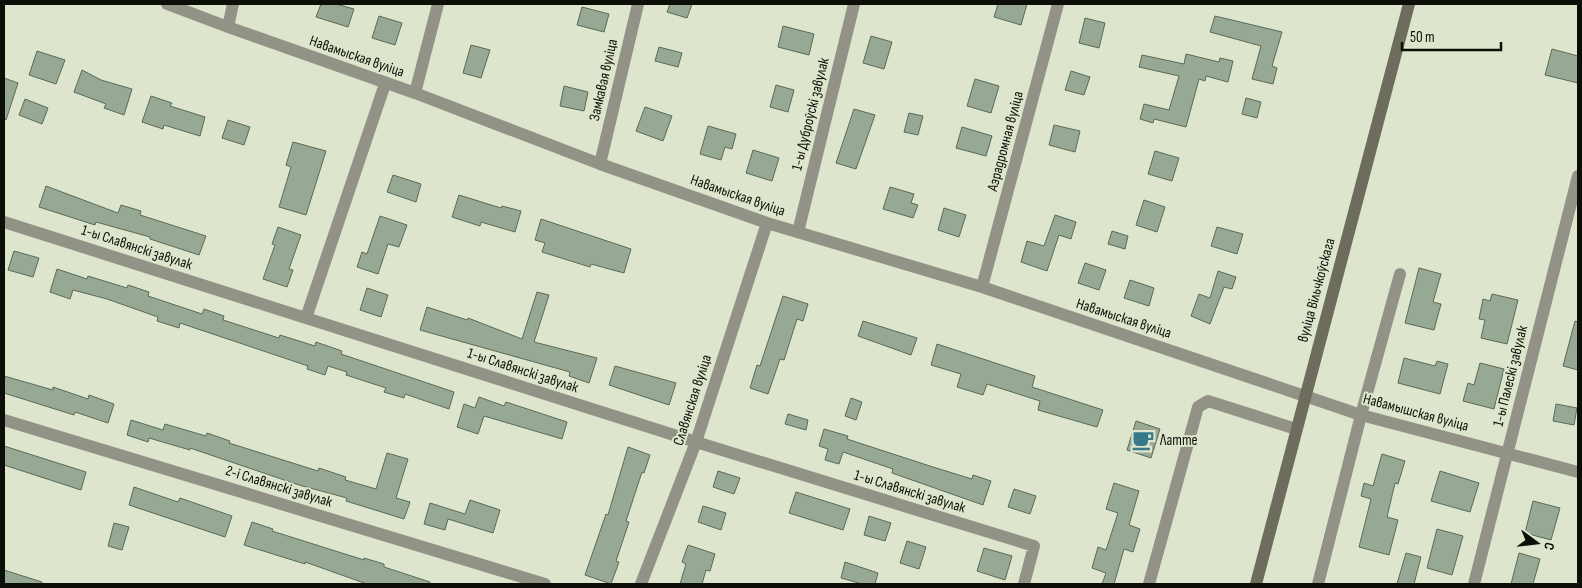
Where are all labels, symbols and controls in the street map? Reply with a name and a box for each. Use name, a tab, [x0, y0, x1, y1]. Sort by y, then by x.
scale bar	[1402, 20, 1501, 52]
text: 50 m	[1410, 28, 1435, 47]
street label: Навамыская вуліца	[307, 31, 407, 82]
street label: Замкавая вуліца	[585, 37, 622, 123]
street label: 1-ы Дуброўскі завулак	[787, 55, 834, 172]
street label: Аэрадромная вуліца	[983, 89, 1028, 194]
street label: Навамыская вуліца	[688, 170, 788, 221]
street label: 1-ы Славянскі завулак	[79, 221, 195, 274]
street label: вуліца Вільчкоўскага	[1293, 236, 1340, 344]
street label: Навамыская вуліца	[1074, 294, 1174, 343]
street label: 1-ы Палескі завулак	[1489, 323, 1532, 429]
street label: 1-ы Славянскі завулак	[465, 344, 581, 397]
street label: Славянская вуліца	[669, 352, 716, 448]
street label: Навамышская вуліца	[1361, 389, 1471, 436]
cafe icon: Латте	[1130, 427, 1156, 453]
place label: Латте	[1159, 431, 1198, 450]
street label: 2-і Славянскі завулак	[223, 461, 335, 512]
street label: 1-ы Славянскі завулак	[852, 466, 968, 518]
north arrow	[1512, 518, 1562, 568]
text: С	[1540, 541, 1558, 552]

